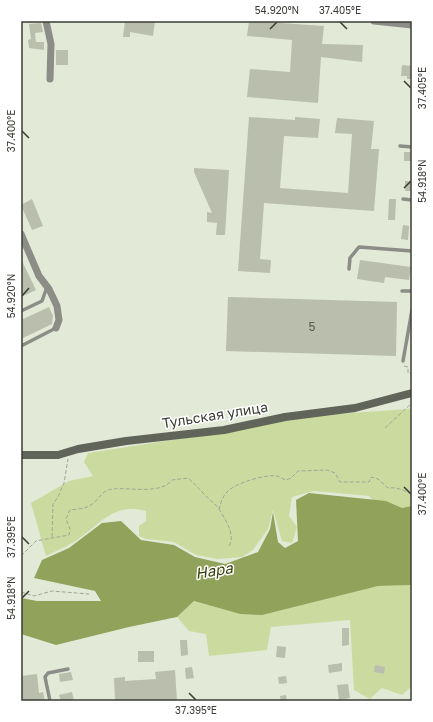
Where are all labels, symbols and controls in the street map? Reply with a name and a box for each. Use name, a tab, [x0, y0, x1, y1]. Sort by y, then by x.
text: 54.920°N	[255, 4, 299, 16]
text: 37.405°E	[319, 4, 361, 16]
text: 37.405°E	[416, 67, 428, 109]
text: 37.400°E	[5, 110, 17, 152]
text: 54.918°N	[416, 159, 428, 203]
text: 54.920°N	[5, 274, 17, 318]
house number: 5	[309, 319, 316, 334]
street label: Тульская улица	[161, 398, 269, 431]
text: 37.400°E	[416, 473, 428, 515]
text: 37.395°E	[5, 516, 17, 558]
water label: Нара	[194, 558, 234, 582]
text: 54.918°N	[5, 576, 17, 620]
text: 37.395°E	[175, 704, 217, 716]

